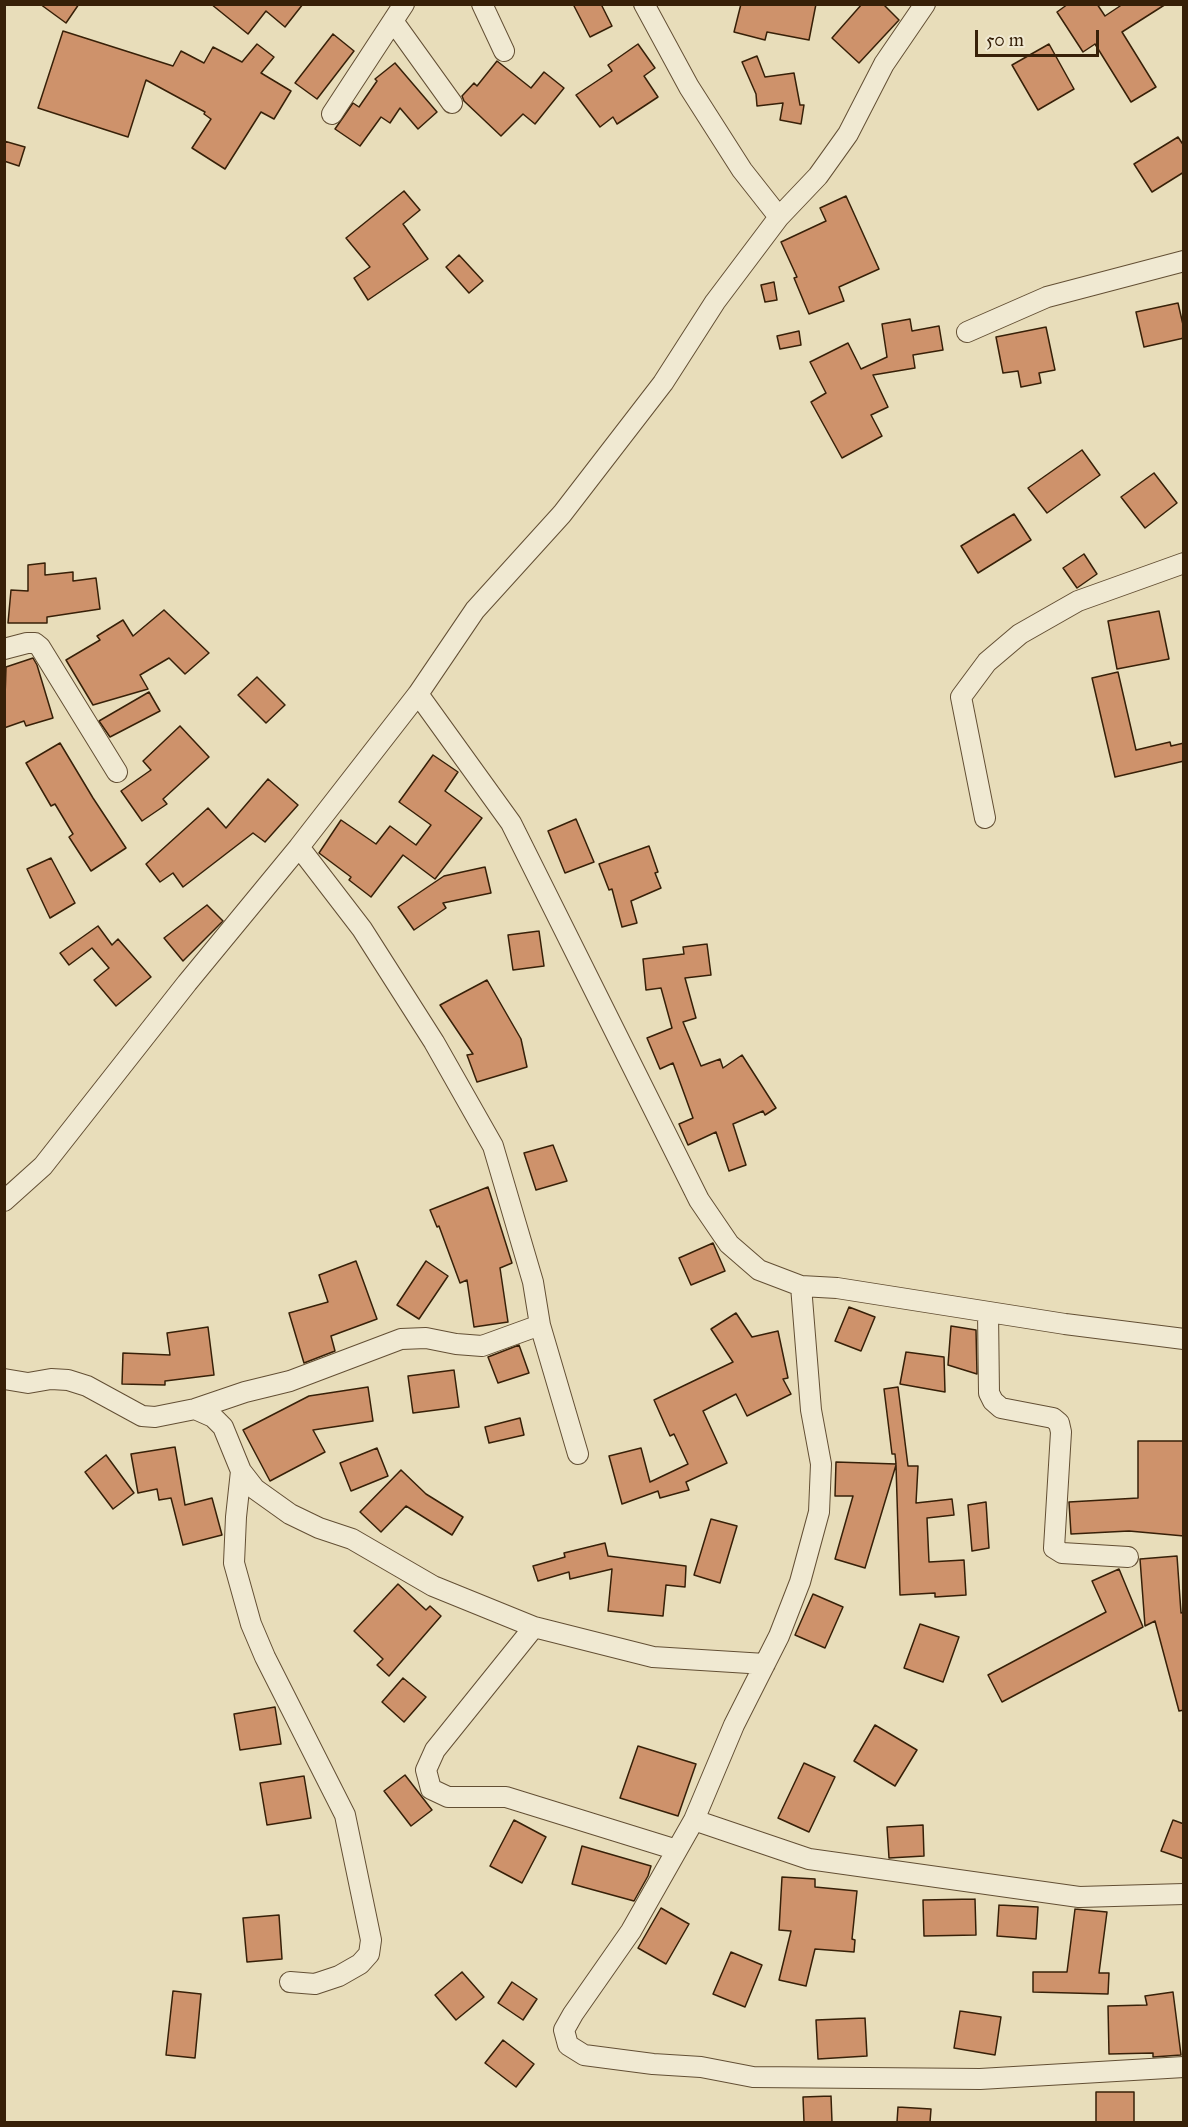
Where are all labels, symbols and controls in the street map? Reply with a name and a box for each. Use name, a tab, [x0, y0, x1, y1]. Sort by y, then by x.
scale bar	[978, 18, 1102, 56]
text: 50 m	[986, 29, 1024, 51]

